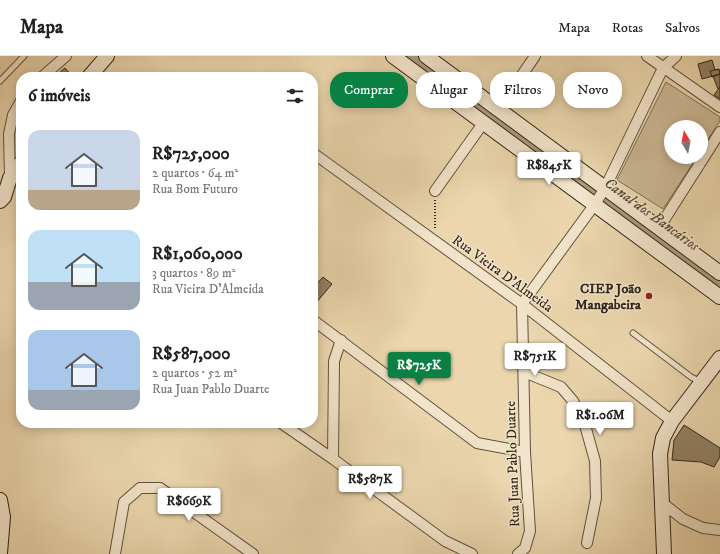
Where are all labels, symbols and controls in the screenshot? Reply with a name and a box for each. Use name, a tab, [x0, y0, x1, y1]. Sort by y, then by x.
text: Mapa	[20, 16, 63, 39]
text: Mapa	[558, 19, 590, 37]
text: Rotas	[612, 19, 643, 37]
text: Salvos	[665, 19, 700, 37]
chip: Comprar	[330, 72, 408, 108]
chip: Alugar	[416, 72, 482, 108]
chip: Filtros	[490, 72, 555, 108]
chip: Novo	[563, 72, 622, 108]
text: 6 imóveis	[28, 85, 90, 107]
icon: filters	[284, 85, 306, 107]
north arrow	[664, 120, 708, 164]
map controls	[664, 120, 708, 164]
text: R$725,000	[152, 143, 230, 165]
icon: home	[60, 146, 108, 194]
pin: R$845K	[516, 152, 582, 186]
text: R$845K	[526, 157, 572, 173]
text: 2 quartos · 64 m²	[152, 165, 238, 181]
water label: Canal dos Bancários	[600, 174, 703, 256]
text: Rua Bom Futuro	[152, 181, 238, 197]
street label: Rua Vieira D'Almeida	[448, 231, 556, 317]
text: R$1,060,000	[152, 243, 243, 265]
icon: home	[60, 246, 108, 294]
text: 3 quartos · 89 m²	[152, 265, 236, 281]
place label: CIEP João Mangabeira	[575, 280, 642, 314]
text: Rua Vieira D'Almeida	[152, 281, 264, 297]
marker: CIEP João Mangabeira	[644, 291, 654, 301]
text: R$587,000	[152, 343, 230, 365]
pin: R$751K	[502, 343, 568, 377]
icon: home	[60, 346, 108, 394]
text: R$751K	[514, 348, 556, 364]
pin: R$725K	[386, 352, 452, 386]
text: R$725K	[397, 357, 441, 373]
text: 2 quartos · 52 m²	[152, 365, 237, 381]
text: Rua Juan Pablo Duarte	[152, 381, 269, 397]
street label: Rua Juan Pablo Duarte	[502, 400, 524, 528]
pin: R$1.06M	[563, 402, 637, 436]
text: R$1.06M	[575, 407, 625, 423]
pin: R$587K	[337, 466, 403, 500]
text: R$587K	[348, 471, 392, 487]
pin: R$669K	[156, 488, 222, 522]
text: R$669K	[167, 493, 211, 509]

